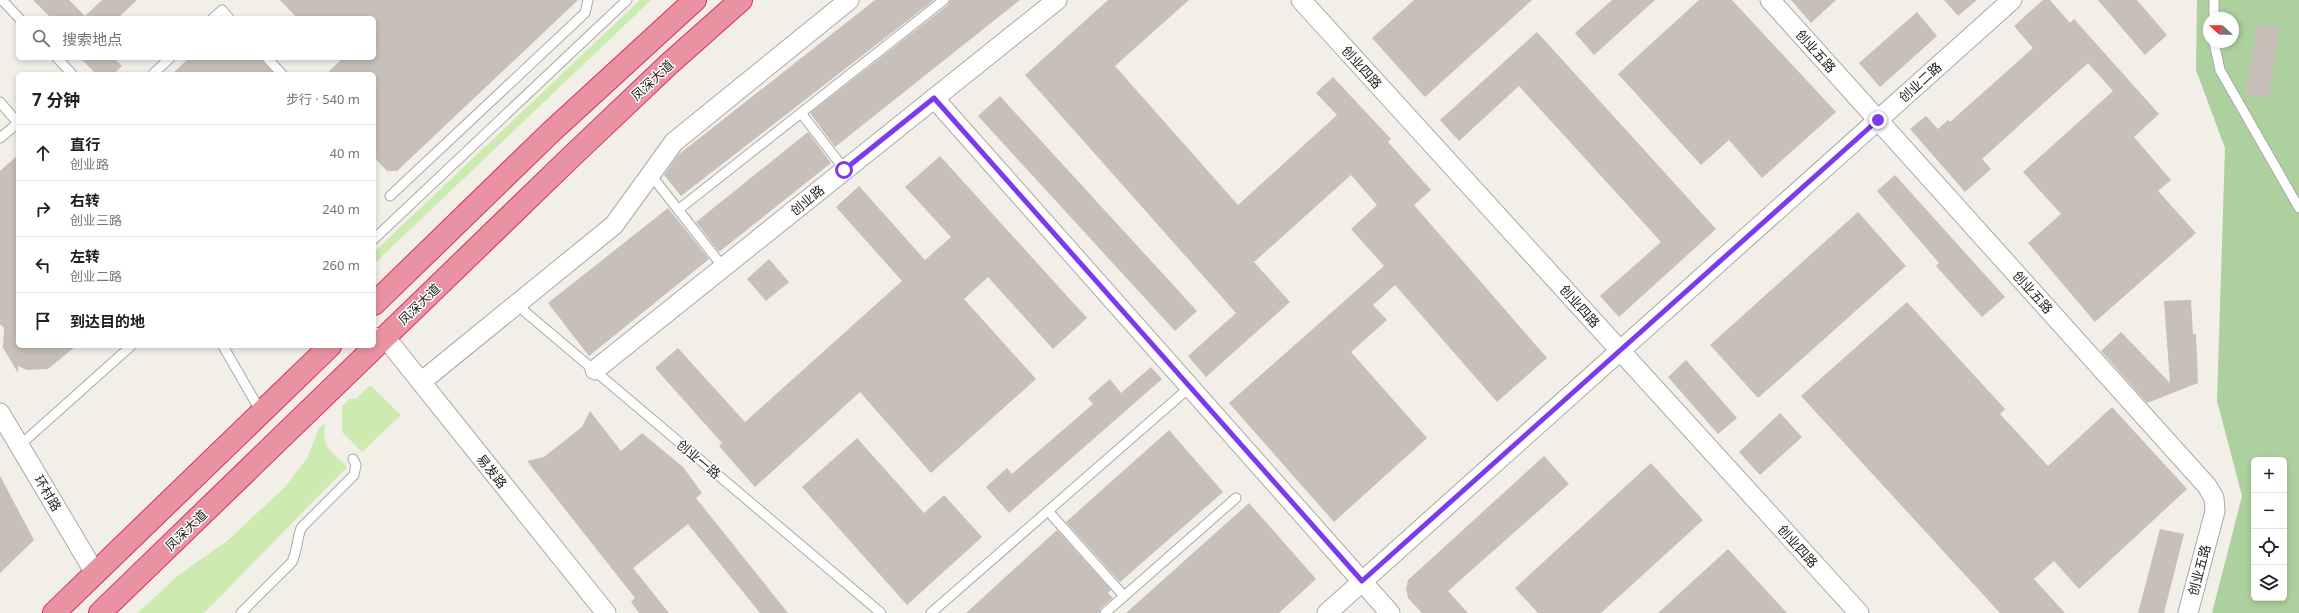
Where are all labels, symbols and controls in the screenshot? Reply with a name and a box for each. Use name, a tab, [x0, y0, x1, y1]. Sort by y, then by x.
north arrow	[2203, 12, 2239, 48]
search box	[16, 16, 376, 60]
street label: 创业五路	[1792, 26, 1840, 76]
icon: search	[30, 27, 52, 49]
text: 搜索地点	[62, 29, 122, 49]
street label: 创业四路	[1338, 42, 1386, 92]
street label: 凤深大道	[627, 56, 677, 104]
street label: 创业二路	[1895, 58, 1945, 106]
text: 7 分钟	[32, 88, 80, 111]
text: 步行 · 540 m	[286, 90, 360, 108]
route end	[1869, 111, 1887, 129]
text: 直行	[70, 134, 100, 154]
icon: ahead	[32, 142, 54, 164]
text: 40 m	[330, 144, 360, 162]
text: 创业路	[70, 155, 109, 173]
route start	[835, 161, 853, 179]
street label: 创业路	[786, 181, 828, 219]
text: 右转	[70, 190, 100, 210]
icon: right	[32, 198, 54, 220]
text: 240 m	[322, 200, 360, 218]
text: 创业三路	[70, 211, 122, 229]
text: 左转	[70, 246, 100, 266]
icon: left	[32, 254, 54, 276]
text: 260 m	[322, 256, 360, 274]
text: 创业二路	[70, 267, 122, 285]
street label: 创业五路	[2009, 267, 2057, 317]
street label: 凤深大道	[394, 279, 444, 329]
street label: 创业四路	[1556, 281, 1604, 331]
icon: arrive	[32, 310, 54, 332]
text: 到达目的地	[70, 311, 145, 331]
street label: 创业一路	[673, 435, 725, 483]
street label: 易发路	[473, 450, 511, 492]
map controls	[2251, 457, 2287, 601]
button: +	[2251, 457, 2287, 493]
street label: 环村路	[30, 472, 66, 514]
button: −	[2251, 493, 2287, 529]
street label: 凤深大道	[161, 505, 211, 555]
street label: 创业四路	[1774, 521, 1822, 571]
button: locate	[2251, 529, 2287, 565]
street label: 创业五路	[2184, 543, 2214, 597]
button: layers	[2251, 565, 2287, 601]

